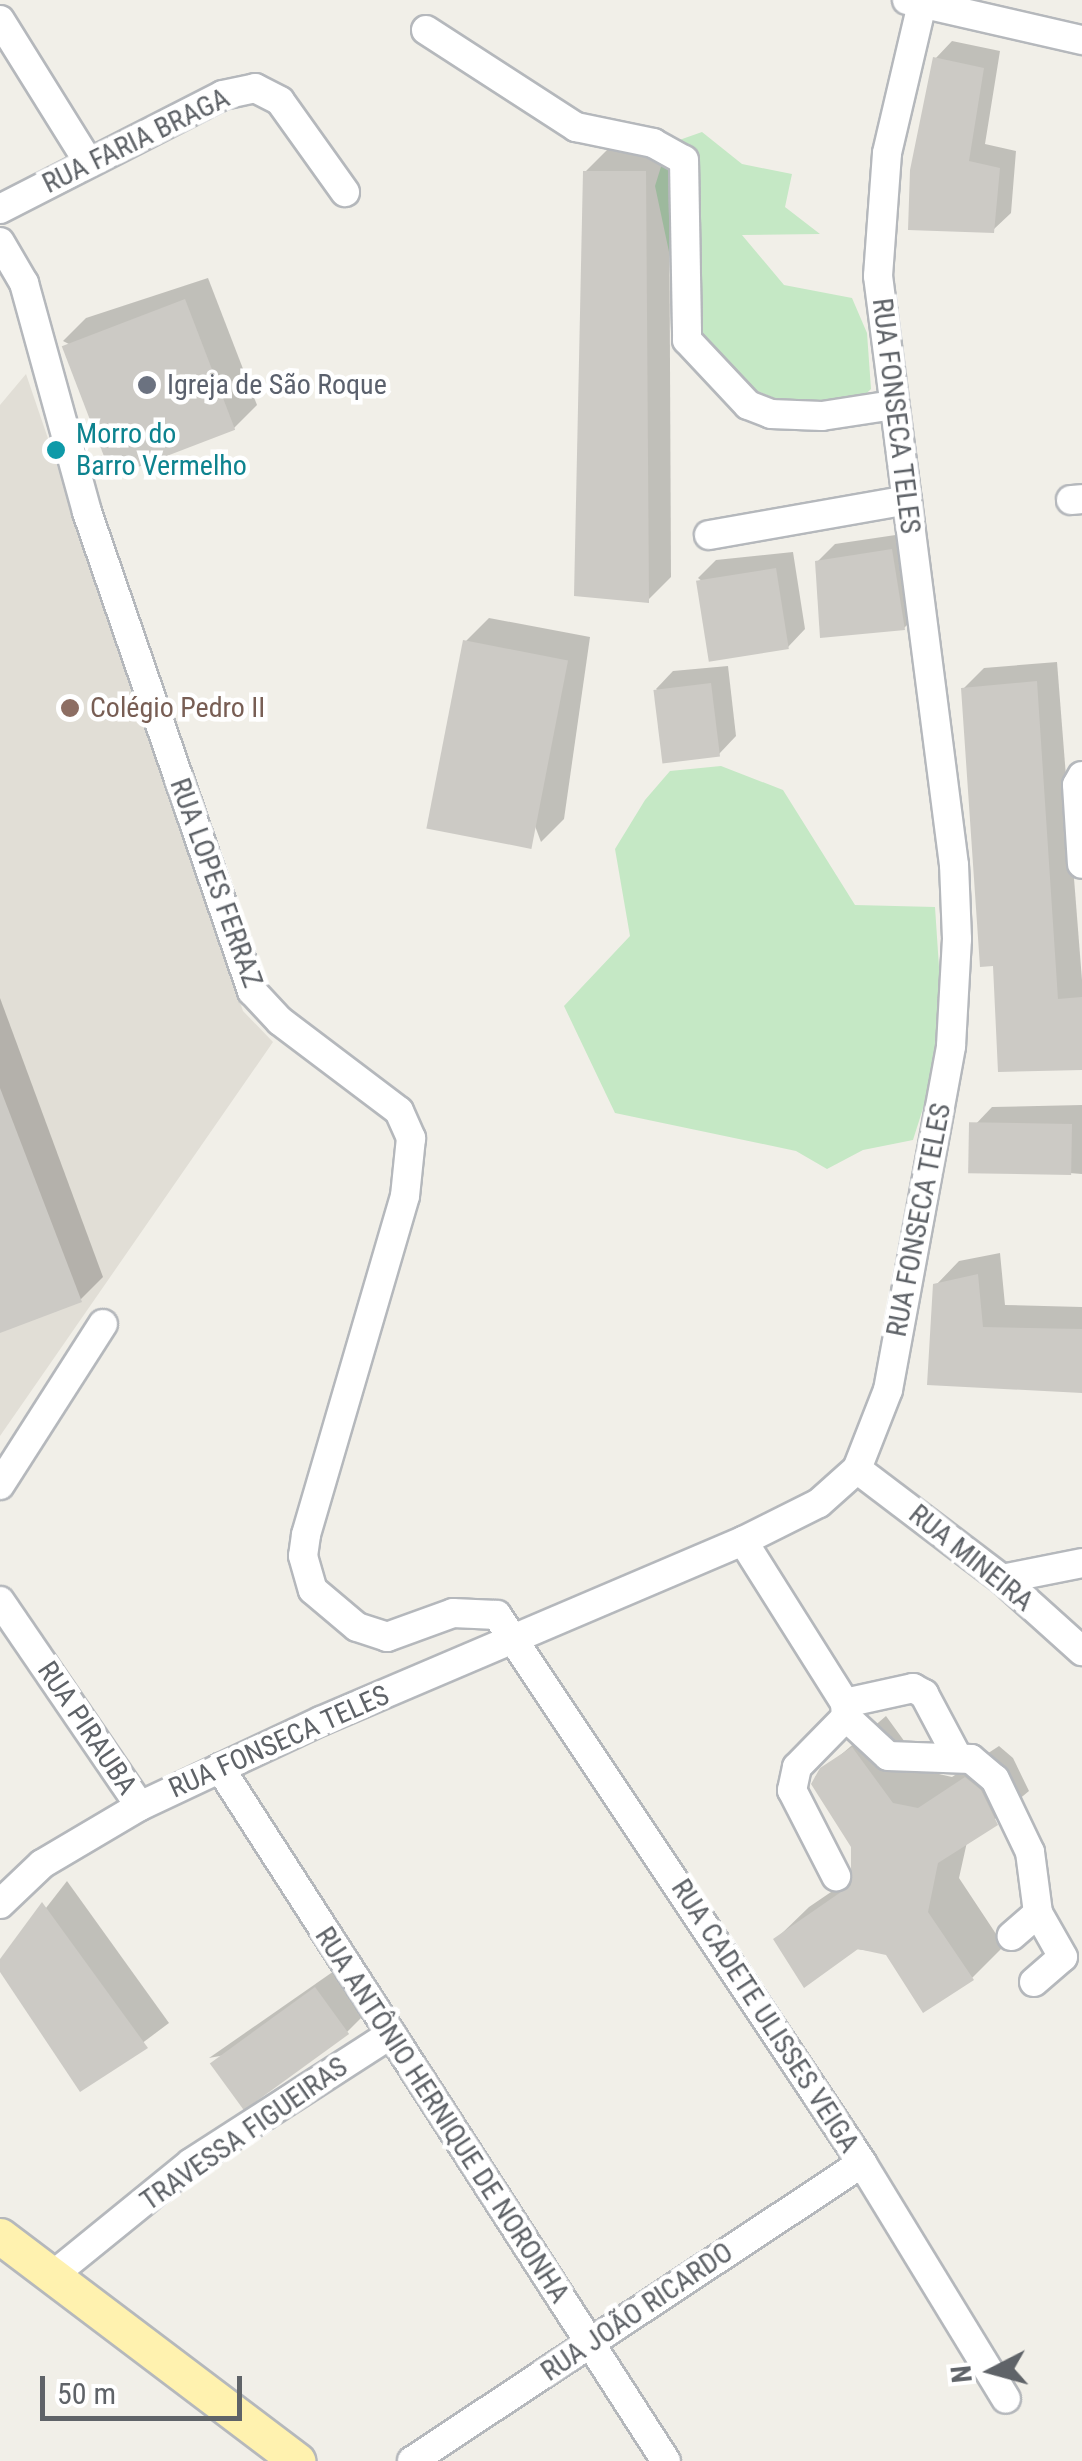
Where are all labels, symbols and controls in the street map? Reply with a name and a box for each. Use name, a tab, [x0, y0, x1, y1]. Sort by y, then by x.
street label: RUA FARIA BRAGA	[37, 81, 235, 201]
street label: RUA FONSECA TELES	[865, 296, 927, 536]
place label: Igreja de São Roque	[167, 368, 387, 402]
marker: Igreja de São Roque	[136, 374, 158, 396]
place label: Morro do Barro Vermelho	[76, 417, 247, 483]
marker: Morro do Barro Vermelho	[45, 439, 67, 461]
place label: Colégio Pedro II	[90, 691, 265, 725]
marker: Colégio Pedro II	[59, 697, 81, 719]
street label: RUA LOPES FERRAZ	[163, 774, 269, 992]
street label: RUA FONSECA TELES	[880, 1100, 958, 1340]
street label: RUA MINEIRA	[902, 1498, 1040, 1618]
street label: RUA PIRAUBA	[30, 1655, 144, 1801]
street label: RUA FONSECA TELES	[164, 1678, 394, 1806]
street label: RUA CADETE ULISSES VEIGA	[664, 1873, 866, 2159]
street label: RUA ANTÔNIO HERNIQUE DE NORONHA	[308, 1921, 576, 2309]
street label: TRAVESSA FIGUEIRAS	[134, 2050, 354, 2218]
street label: RUA JOÃO RICARDO	[535, 2236, 739, 2388]
north arrow	[942, 2321, 1042, 2421]
scale bar	[45, 2356, 248, 2418]
text: N	[944, 2364, 979, 2384]
text: 50 m	[57, 2376, 116, 2411]

